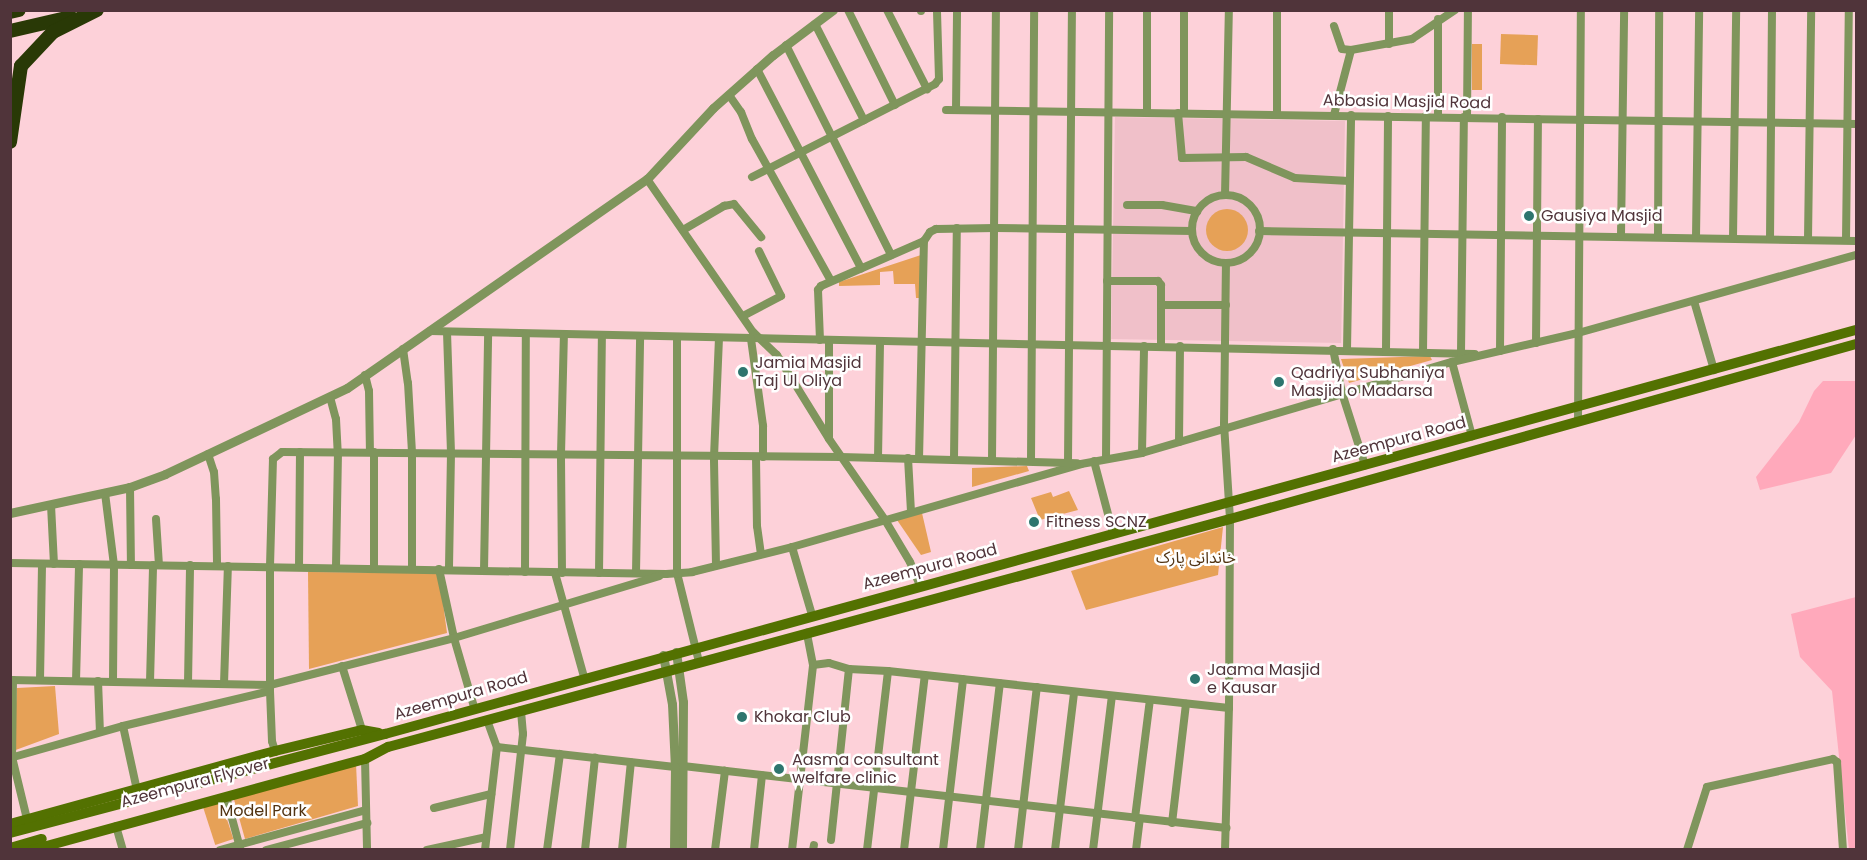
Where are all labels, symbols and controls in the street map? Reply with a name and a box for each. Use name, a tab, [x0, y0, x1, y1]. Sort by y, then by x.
street label: Abbasia Masjid Road	[1323, 91, 1491, 113]
place label: Gausiya Masjid	[1541, 206, 1663, 226]
marker: Gausiya Masjid	[1522, 209, 1536, 223]
place label: Jamia Masjid Taj Ul Oliya	[755, 353, 861, 391]
place label: Qadriya Subhaniya Masjid o Madarsa	[1291, 363, 1445, 401]
marker: Jamia Masjid Taj Ul Oliya	[736, 365, 750, 379]
marker: Qadriya Subhaniya Masjid o Madarsa	[1272, 375, 1286, 389]
street label: Azeempura Road	[1330, 413, 1468, 467]
place label: Fitness SCNZ	[1046, 512, 1147, 532]
marker: Fitness SCNZ	[1027, 515, 1041, 529]
street label: Azeempura Road	[861, 540, 999, 594]
park label: خاندانی پارک	[1156, 548, 1236, 568]
place label: Jaama Masjid e Kausar	[1207, 660, 1320, 698]
street label: Azeempura Road	[392, 668, 530, 724]
marker: Jaama Masjid e Kausar	[1188, 672, 1202, 686]
place label: Khokar Club	[754, 707, 851, 727]
marker: Khokar Club	[735, 710, 749, 724]
place label: Aasma consultant welfare clinic	[792, 750, 939, 788]
street label: Azeempura Flyover	[119, 754, 271, 812]
marker: Aasma consultant welfare clinic	[770, 760, 788, 778]
park label: Model Park	[219, 801, 307, 821]

